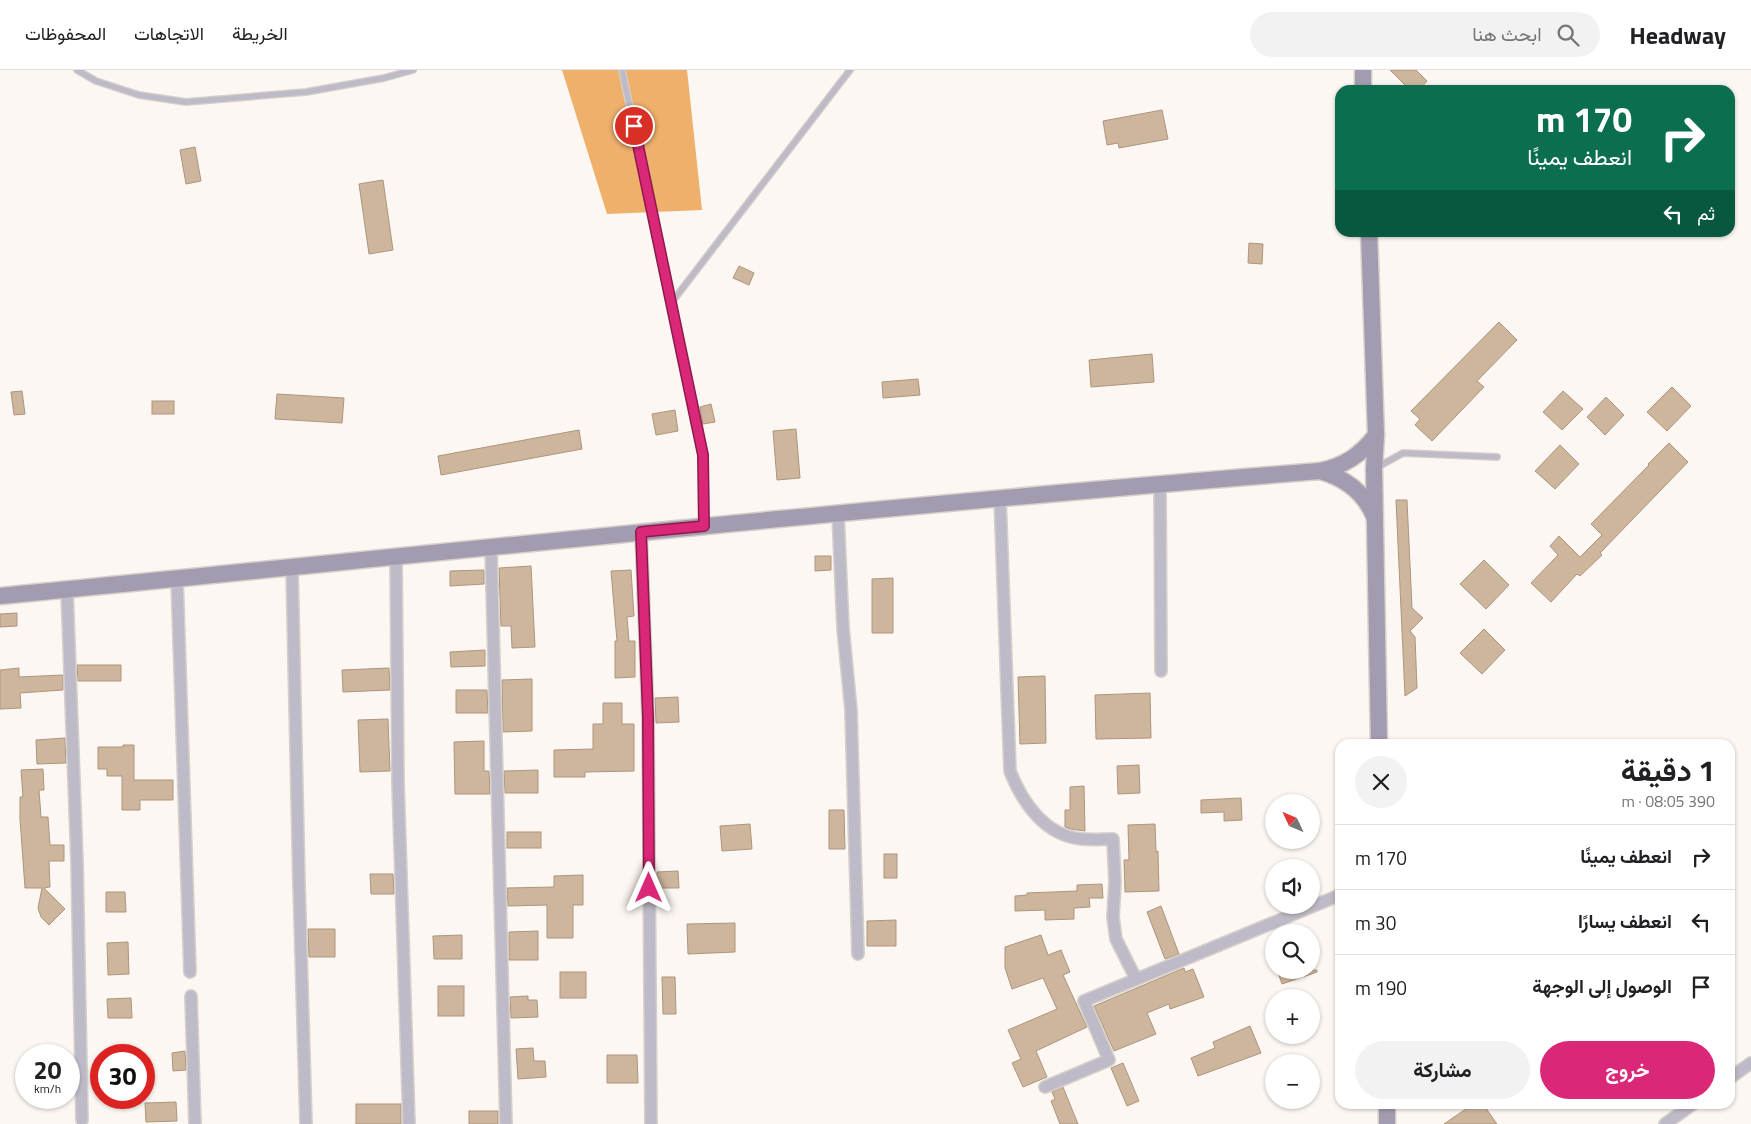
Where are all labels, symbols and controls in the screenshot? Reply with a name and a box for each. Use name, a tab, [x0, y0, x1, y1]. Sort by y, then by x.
search box	[1250, 12, 1600, 57]
text: Headway	[1630, 17, 1726, 53]
text: ابحث هنا	[1472, 19, 1542, 48]
text: المحفوظات	[25, 20, 106, 47]
text: الاتجاهات	[134, 20, 204, 47]
text: الخريطة	[232, 20, 288, 47]
icon: search	[1554, 21, 1582, 49]
text: 170 m	[1536, 92, 1632, 146]
pin	[613, 105, 655, 147]
icon: right	[1650, 105, 1715, 170]
icon: arrive	[620, 112, 648, 140]
text: انعطف يمينًا	[1527, 140, 1632, 174]
text: ثم	[1697, 198, 1715, 227]
icon: left	[1659, 200, 1687, 228]
text: 1 دقيقة	[1621, 747, 1715, 793]
button: close	[1355, 756, 1407, 808]
text: 390 m · 08:05	[1621, 789, 1715, 813]
north arrow	[1265, 794, 1320, 849]
map controls	[1265, 794, 1320, 1109]
text: انعطف يمينًا	[1580, 841, 1672, 870]
text: 170 m	[1355, 843, 1407, 872]
icon: right	[1687, 843, 1715, 871]
button: sound	[1265, 859, 1320, 914]
position arrow	[622, 861, 674, 913]
text: انعطف يسارًا	[1578, 906, 1672, 935]
text: 30 m	[1355, 908, 1396, 937]
icon: left	[1687, 908, 1715, 936]
button: search	[1265, 924, 1320, 979]
text: الوصول إلى الوجهة	[1532, 971, 1672, 1000]
text: 190 m	[1355, 973, 1407, 1002]
icon: arrive	[1687, 973, 1715, 1001]
button: +	[1265, 989, 1320, 1044]
button: مشاركة	[1355, 1041, 1530, 1099]
button: خروج	[1540, 1041, 1715, 1099]
speed limit sign: 30	[90, 1044, 155, 1109]
text: 20	[33, 1051, 62, 1089]
button: −	[1265, 1054, 1320, 1109]
text: km/h	[34, 1079, 61, 1098]

